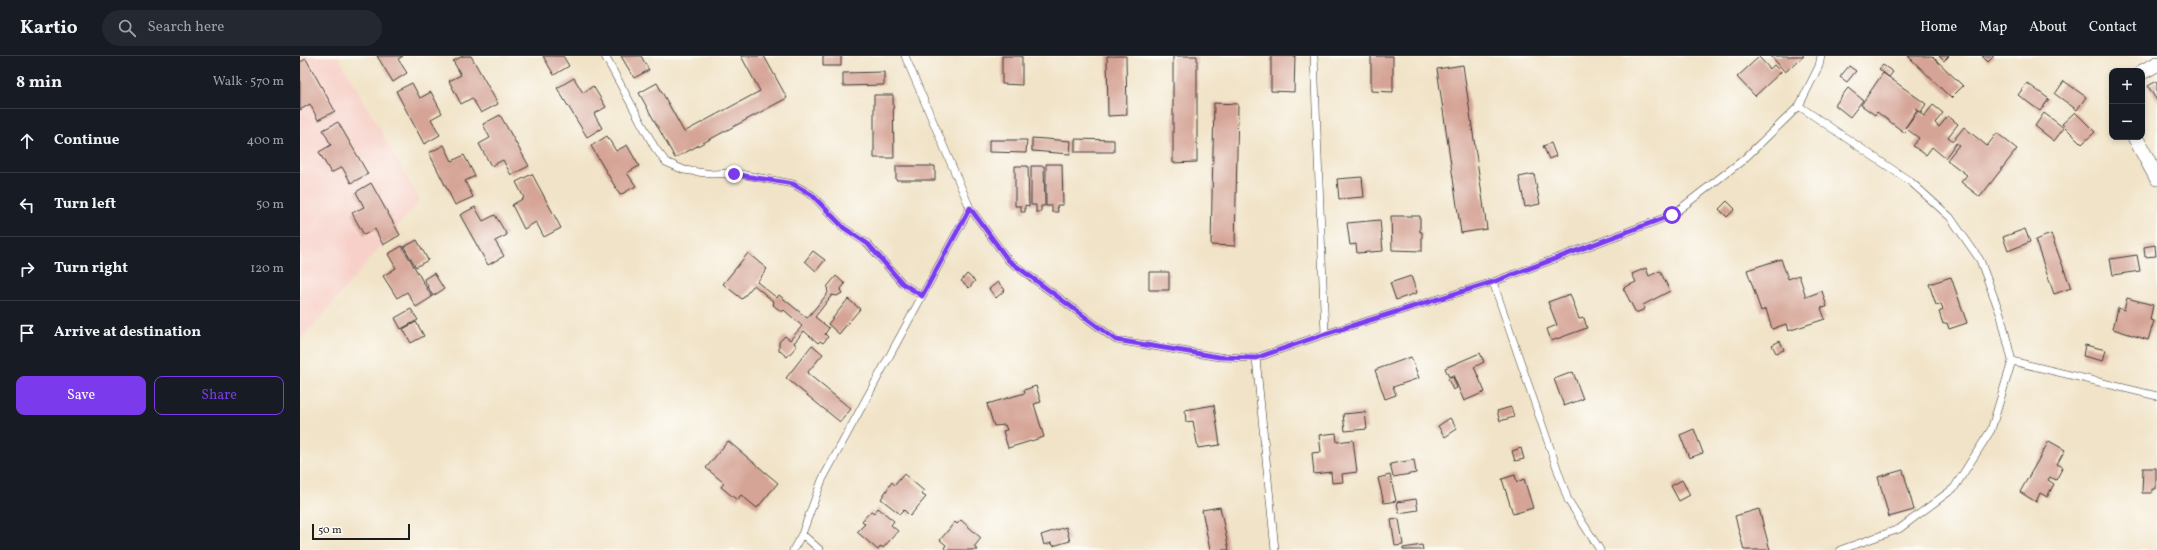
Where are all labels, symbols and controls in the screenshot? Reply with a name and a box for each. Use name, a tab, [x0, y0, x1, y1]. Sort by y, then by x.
search box	[102, 10, 382, 46]
text: Kartio	[20, 15, 78, 41]
icon: search	[116, 17, 138, 39]
text: Search here	[148, 17, 224, 38]
text: Home	[1920, 18, 1957, 37]
text: Map	[1979, 18, 2007, 37]
text: About	[2029, 18, 2067, 37]
text: Contact	[2089, 18, 2137, 37]
map controls	[2109, 68, 2145, 140]
button: +	[2109, 68, 2145, 104]
text: 8 min	[16, 71, 62, 94]
text: Walk · 570 m	[213, 73, 284, 91]
button: −	[2109, 104, 2145, 140]
icon: ahead	[16, 130, 38, 152]
text: Continue	[54, 130, 119, 151]
text: 400 m	[247, 132, 284, 150]
route end	[725, 165, 743, 183]
icon: left	[16, 194, 38, 216]
text: Turn left	[54, 194, 116, 215]
text: 50 m	[256, 196, 284, 214]
route start	[1663, 206, 1681, 224]
icon: right	[16, 258, 38, 280]
text: Turn right	[54, 258, 128, 279]
text: 120 m	[250, 260, 284, 278]
icon: arrive	[16, 322, 38, 344]
text: Arrive at destination	[54, 322, 201, 343]
button: Save	[16, 376, 146, 415]
button: Share	[154, 376, 284, 415]
scale bar	[312, 522, 410, 541]
text: 50 m	[318, 523, 342, 538]

